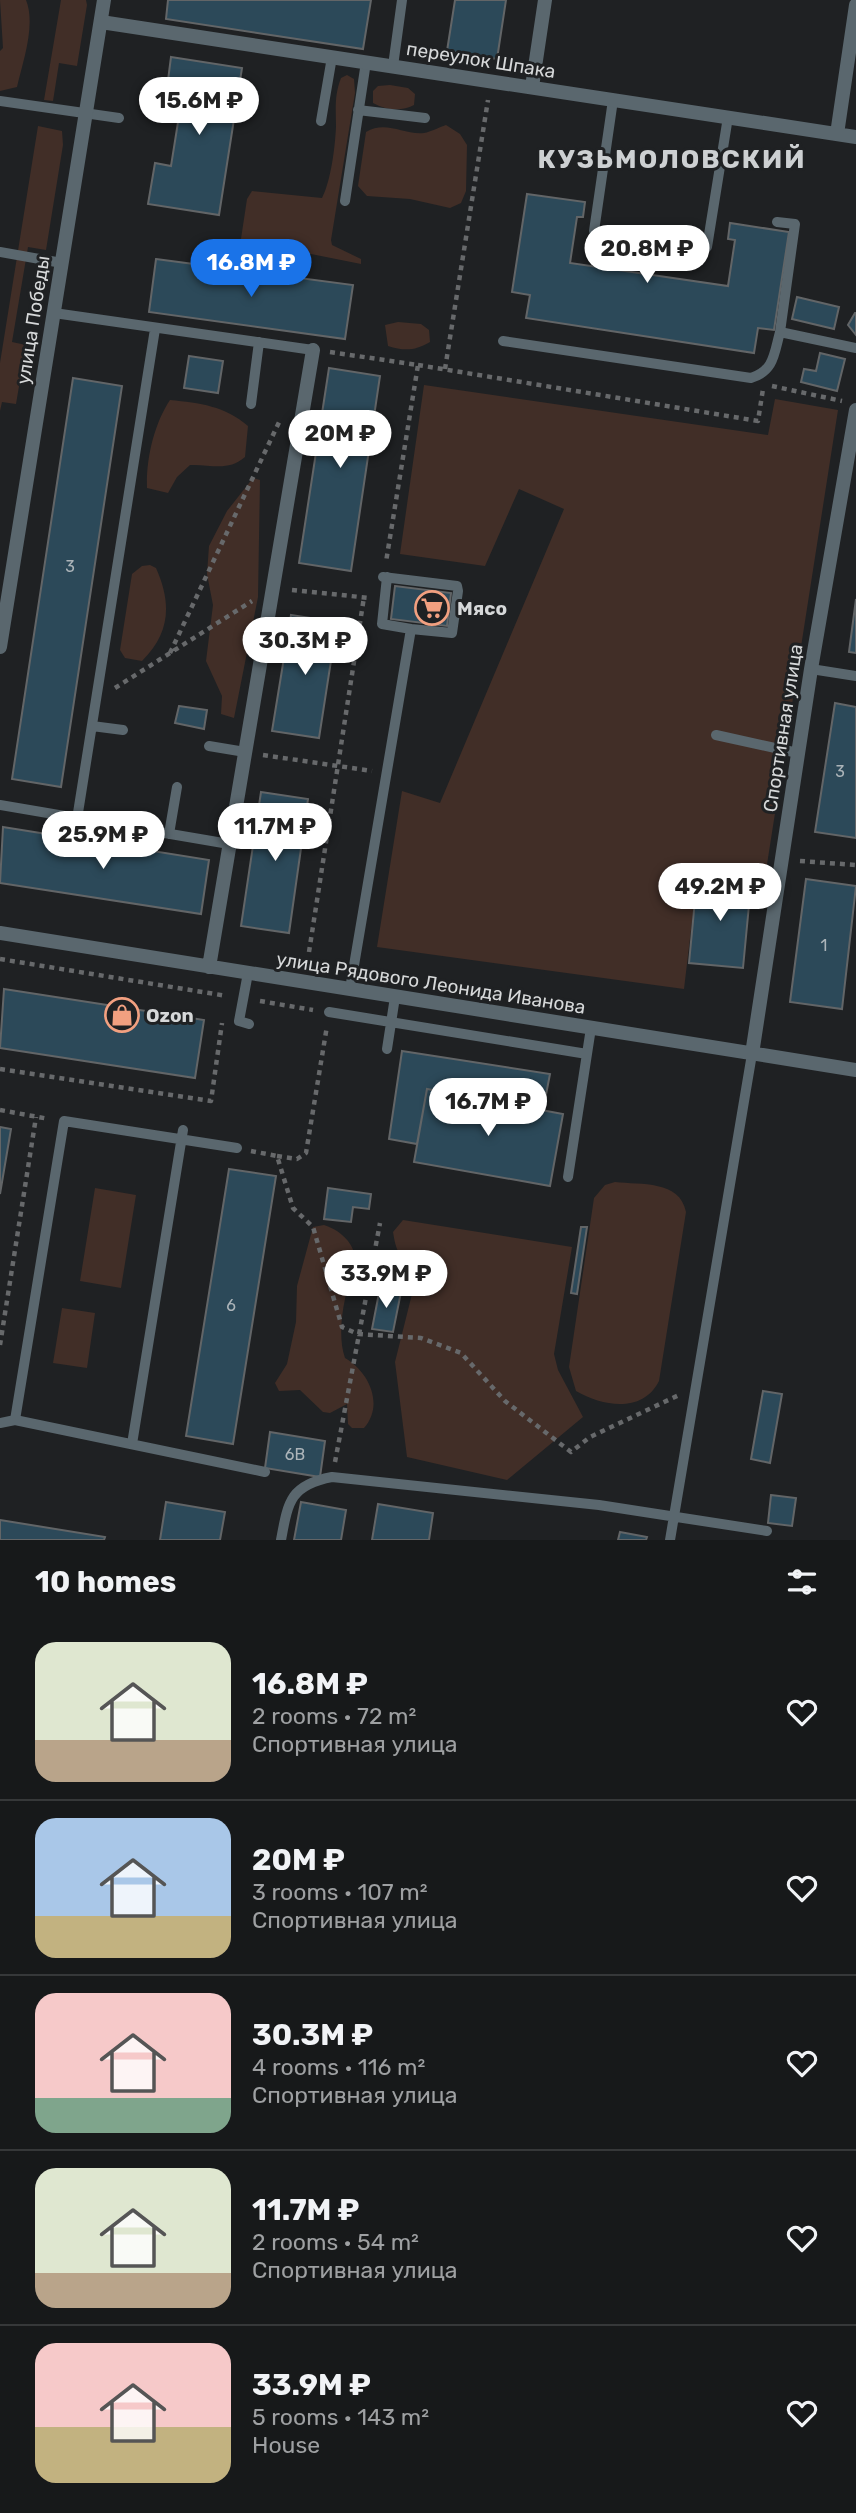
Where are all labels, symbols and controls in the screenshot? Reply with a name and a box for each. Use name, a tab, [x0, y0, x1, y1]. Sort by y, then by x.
street label: переулок Шпака	[405, 37, 557, 83]
pin: 15.6M ₽	[134, 78, 264, 137]
text: 15.6M ₽	[155, 86, 243, 114]
district label: КУЗЬМОЛОВСКИЙ	[537, 144, 807, 175]
pin: 20.8M ₽	[582, 226, 712, 285]
text: 20.8M ₽	[601, 234, 693, 262]
pin: 16.8M ₽	[186, 240, 316, 299]
text: 16.8M ₽	[207, 248, 295, 276]
street label: улица Победы	[11, 254, 55, 386]
pin: 20M ₽	[291, 410, 389, 470]
text: 20M ₽	[304, 419, 376, 447]
house number: 3	[65, 557, 75, 576]
supermarket icon: Мясо	[413, 589, 451, 627]
place label: Мясо	[457, 597, 507, 620]
pin: 30.3M ₽	[240, 618, 370, 677]
text: 30.3M ₽	[259, 626, 351, 654]
street label: Спортивная улица	[758, 642, 808, 814]
house number: 3	[835, 762, 845, 781]
pin: 11.7M ₽	[210, 804, 340, 863]
pin: 25.9M ₽	[38, 812, 168, 871]
text: 11.7M ₽	[234, 812, 316, 840]
text: 25.9M ₽	[58, 820, 148, 848]
pin: 49.2M ₽	[655, 864, 785, 923]
text: 49.2M ₽	[674, 872, 766, 900]
house number: 1	[821, 936, 827, 955]
street label: улица Рядового Леонида Иванова	[275, 947, 587, 1019]
shop icon: Ozon	[103, 996, 141, 1034]
place label: Ozon	[146, 1004, 194, 1027]
pin: 16.7M ₽	[423, 1078, 553, 1138]
text: 16.7M ₽	[445, 1087, 531, 1115]
pin: 33.9M ₽	[321, 1250, 451, 1310]
text: 33.9M ₽	[340, 1259, 432, 1287]
house number: 6	[226, 1296, 236, 1315]
house number: 6В	[285, 1445, 305, 1464]
icon: filters	[783, 1563, 821, 1601]
text: 10 homes	[35, 1564, 176, 1600]
text: 16.8M ₽	[252, 1666, 368, 1702]
icon: home	[91, 1670, 175, 1754]
icon: heart	[783, 1693, 821, 1731]
text: 2 rooms · 72 m²	[252, 1702, 416, 1730]
text: Спортивная улица	[252, 1730, 458, 1758]
text: 20M ₽	[252, 1842, 345, 1878]
icon: home	[91, 1846, 175, 1930]
icon: heart	[783, 1869, 821, 1907]
text: 3 rooms · 107 m²	[252, 1878, 428, 1906]
text: Спортивная улица	[252, 1906, 458, 1934]
text: 30.3M ₽	[252, 2017, 373, 2053]
icon: home	[91, 2021, 175, 2105]
icon: heart	[783, 2044, 821, 2082]
text: 4 rooms · 116 m²	[252, 2053, 425, 2081]
text: Спортивная улица	[252, 2081, 458, 2109]
text: 11.7M ₽	[252, 2192, 359, 2228]
icon: home	[91, 2196, 175, 2280]
icon: heart	[783, 2219, 821, 2257]
text: 2 rooms · 54 m²	[252, 2228, 419, 2256]
text: Спортивная улица	[252, 2256, 458, 2284]
text: 33.9M ₽	[252, 2367, 371, 2403]
icon: home	[91, 2371, 175, 2455]
icon: heart	[783, 2394, 821, 2432]
text: 5 rooms · 143 m²	[252, 2403, 429, 2431]
text: House	[252, 2431, 320, 2459]

